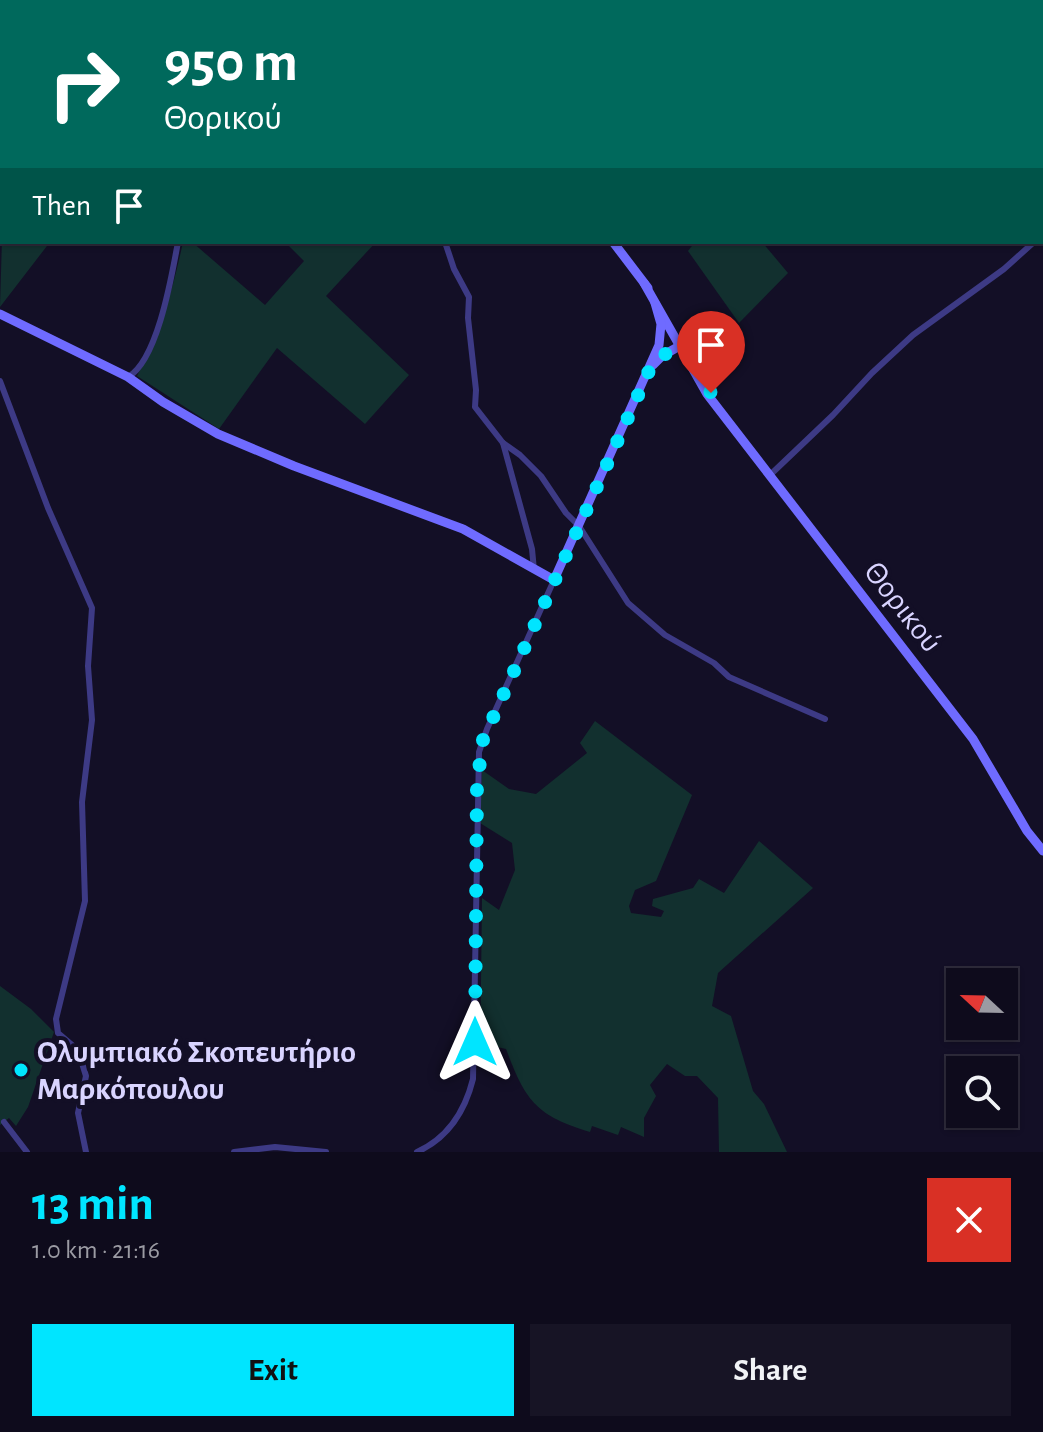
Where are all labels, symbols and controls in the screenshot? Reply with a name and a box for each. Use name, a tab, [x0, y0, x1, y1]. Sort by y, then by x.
icon: right	[32, 32, 136, 136]
text: 950 m	[164, 35, 298, 91]
text: Θορικού	[164, 100, 282, 136]
icon: arrive	[107, 184, 151, 228]
text: Then	[32, 191, 91, 221]
pin	[677, 311, 745, 393]
icon: arrive	[689, 323, 733, 367]
street label: Θορικού	[858, 556, 948, 658]
north arrow	[946, 968, 1018, 1040]
map controls	[946, 968, 1018, 1128]
position arrow	[433, 1000, 517, 1084]
place label: Ολυμπιακό Σκοπευτήριο Μαρκόπουλου	[37, 1036, 356, 1105]
button: search	[946, 1056, 1018, 1128]
marker: Ολυμπιακό Σκοπευτήριο Μαρκόπουλου	[12, 1061, 30, 1079]
button: close	[927, 1178, 1011, 1262]
text: 13 min	[32, 1181, 154, 1229]
text: 1.0 km · 21:16	[32, 1237, 160, 1263]
button: Exit	[32, 1324, 514, 1416]
button: Share	[530, 1324, 1011, 1416]

